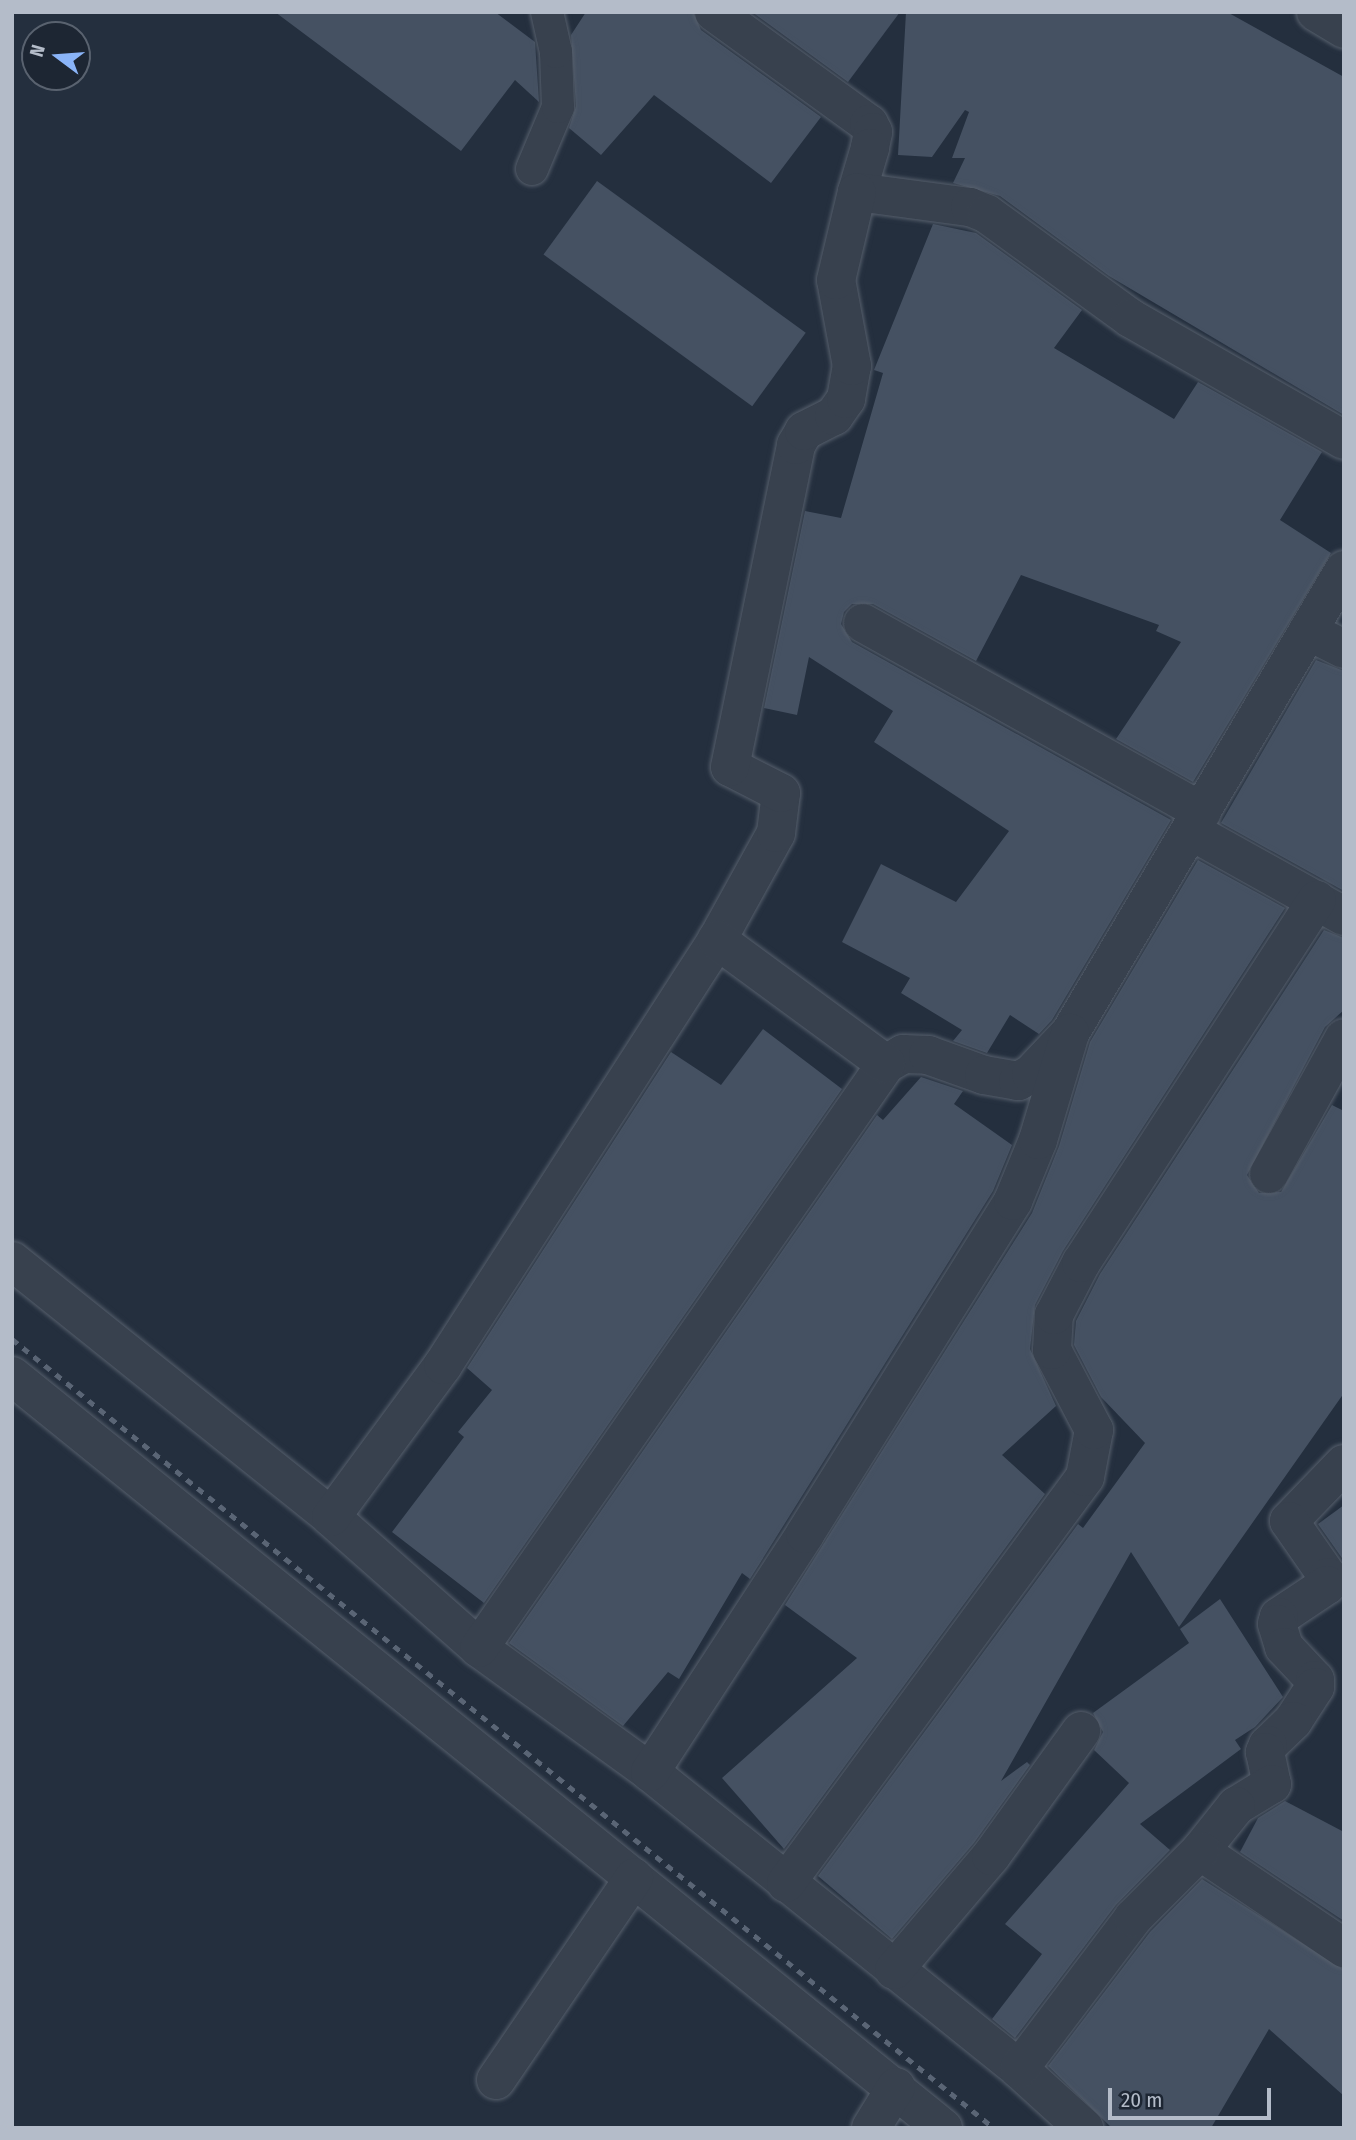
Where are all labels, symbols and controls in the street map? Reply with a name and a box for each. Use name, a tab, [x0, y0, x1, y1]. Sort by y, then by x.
north arrow	[21, 21, 91, 91]
text: N	[25, 42, 50, 59]
scale bar	[1111, 2074, 1274, 2118]
text: 20 m	[1121, 2087, 1162, 2113]

